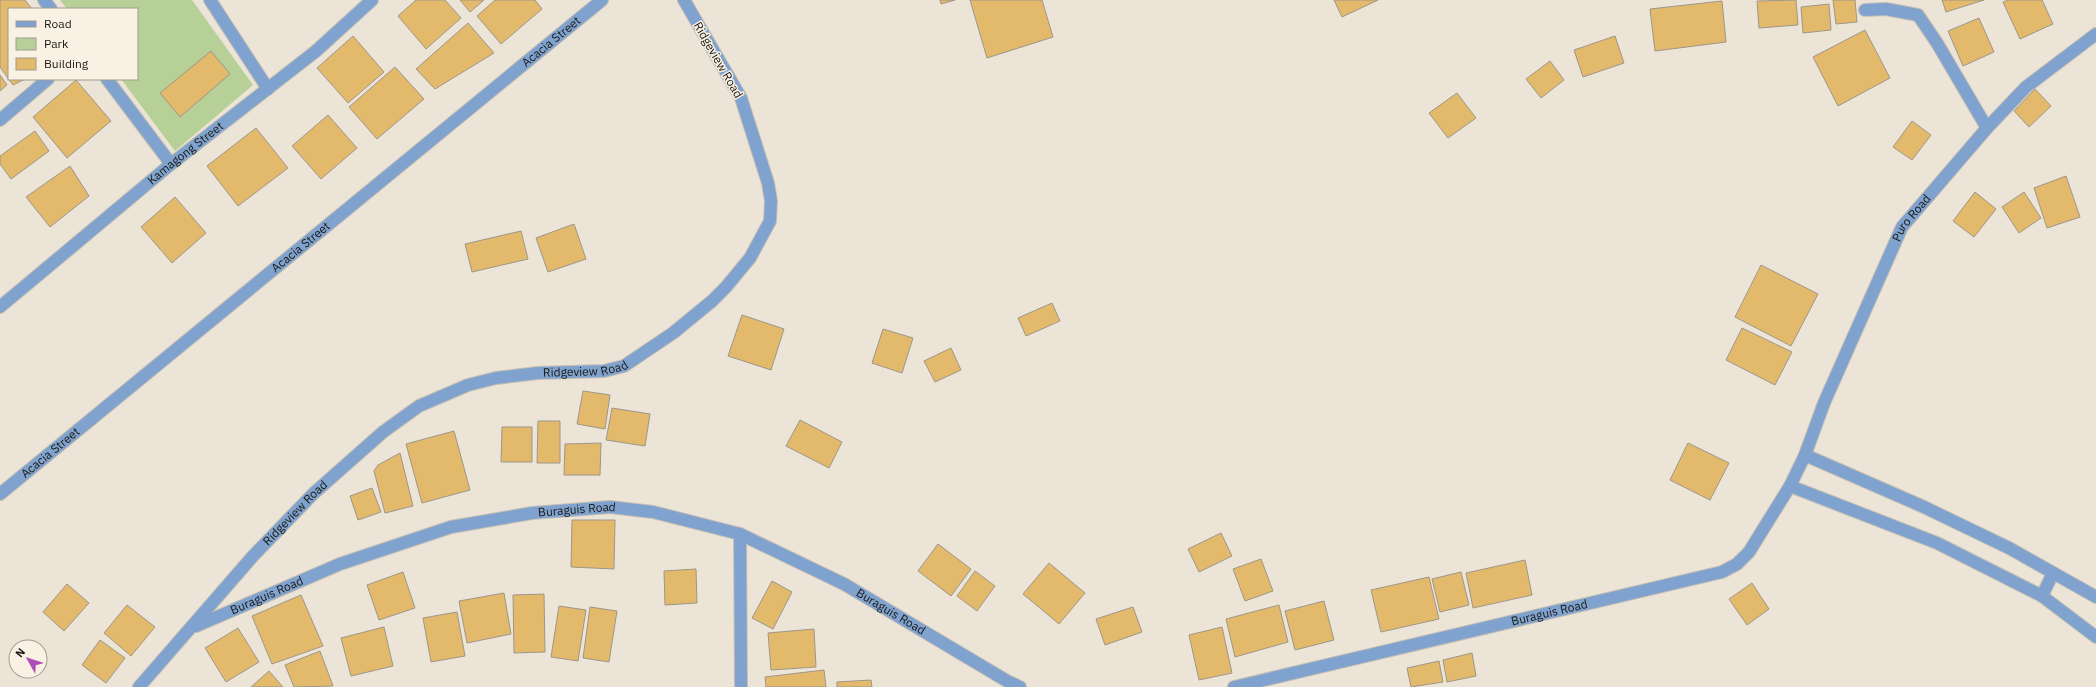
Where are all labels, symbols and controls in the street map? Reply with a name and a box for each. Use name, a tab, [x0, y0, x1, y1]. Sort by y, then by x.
legend	[8, 8, 138, 80]
street label: Acacia Street	[518, 13, 583, 70]
text: Road	[44, 16, 72, 31]
street label: Ridgeview Road	[691, 19, 746, 101]
text: Park	[44, 36, 69, 51]
text: Building	[44, 56, 89, 71]
street label: Kamagong Street	[144, 118, 226, 188]
street label: Puro Road	[1889, 191, 1934, 244]
street label: Acacia Street	[268, 218, 333, 275]
street label: Ridgeview Road	[543, 357, 631, 380]
street label: Acacia Street	[18, 424, 82, 481]
street label: Ridgeview Road	[259, 477, 330, 548]
street label: Buraguis Road	[537, 499, 617, 520]
street label: Buraguis Road	[228, 573, 305, 617]
street label: Buraguis Road	[854, 585, 928, 638]
street label: Buraguis Road	[1510, 596, 1589, 628]
north arrow	[8, 639, 48, 679]
text: N	[12, 645, 28, 660]

